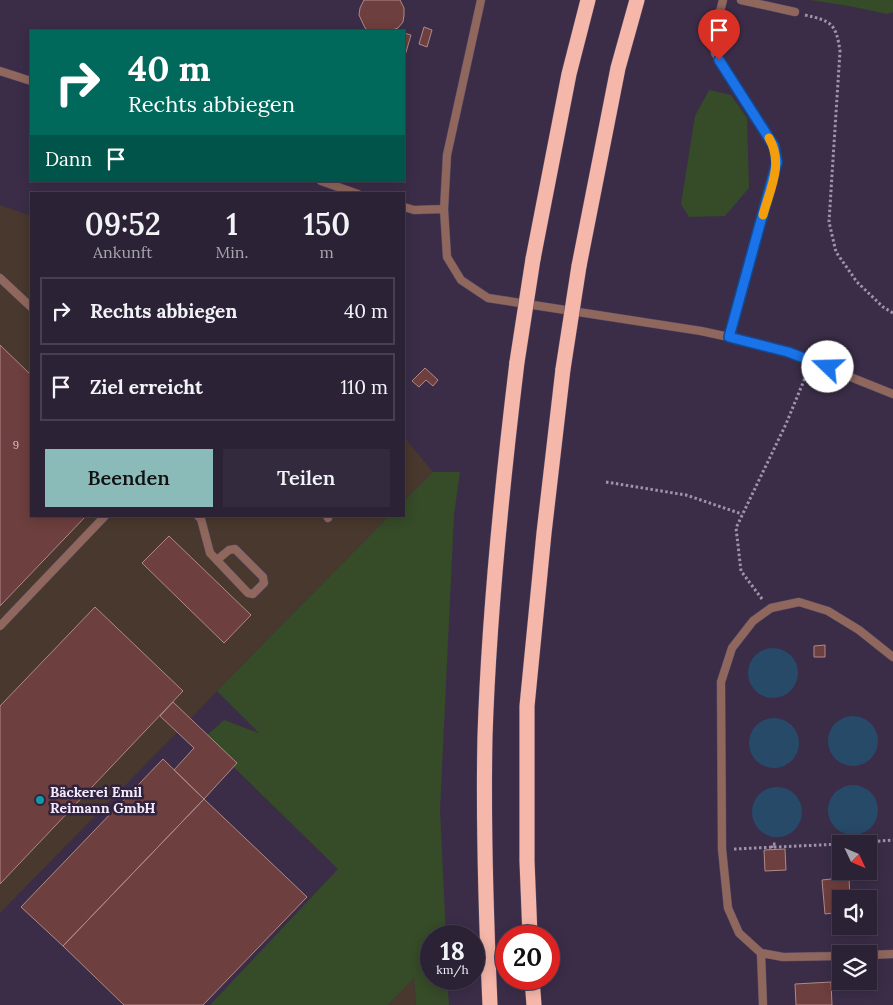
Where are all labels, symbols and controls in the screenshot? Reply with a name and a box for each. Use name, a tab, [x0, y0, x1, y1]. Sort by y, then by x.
pin	[698, 9, 740, 60]
icon: arrive	[705, 16, 733, 44]
text: 40 m	[128, 46, 211, 91]
icon: right	[45, 50, 110, 115]
text: Rechts abbiegen	[128, 90, 295, 118]
icon: arrive	[102, 145, 130, 173]
text: Dann	[45, 147, 92, 171]
text: 09:52	[85, 205, 161, 243]
text: 1	[226, 205, 238, 243]
text: 150	[303, 205, 350, 243]
text: Ankunft	[93, 242, 152, 262]
text: Min.	[216, 242, 248, 262]
text: m	[320, 242, 334, 262]
icon: right	[47, 297, 75, 325]
text: Rechts abbiegen	[90, 299, 237, 323]
text: 40 m	[344, 299, 388, 323]
position arrow	[801, 340, 853, 392]
icon: arrive	[47, 373, 75, 401]
text: Ziel erreicht	[90, 375, 203, 399]
text: 110 m	[340, 375, 388, 399]
house number: 9	[13, 438, 19, 452]
button: Beenden	[45, 449, 213, 507]
button: Teilen	[223, 449, 390, 507]
place label: Bäckerei Emil Reimann GmbH	[50, 783, 156, 817]
marker: Bäckerei Emil Reimann GmbH	[34, 794, 46, 806]
north arrow	[832, 835, 878, 880]
map controls	[832, 835, 877, 990]
button: sound	[832, 890, 877, 935]
speed limit sign: 20	[495, 925, 560, 990]
text: 18	[440, 935, 465, 967]
button: layers	[832, 945, 877, 990]
text: km/h	[436, 962, 469, 977]

